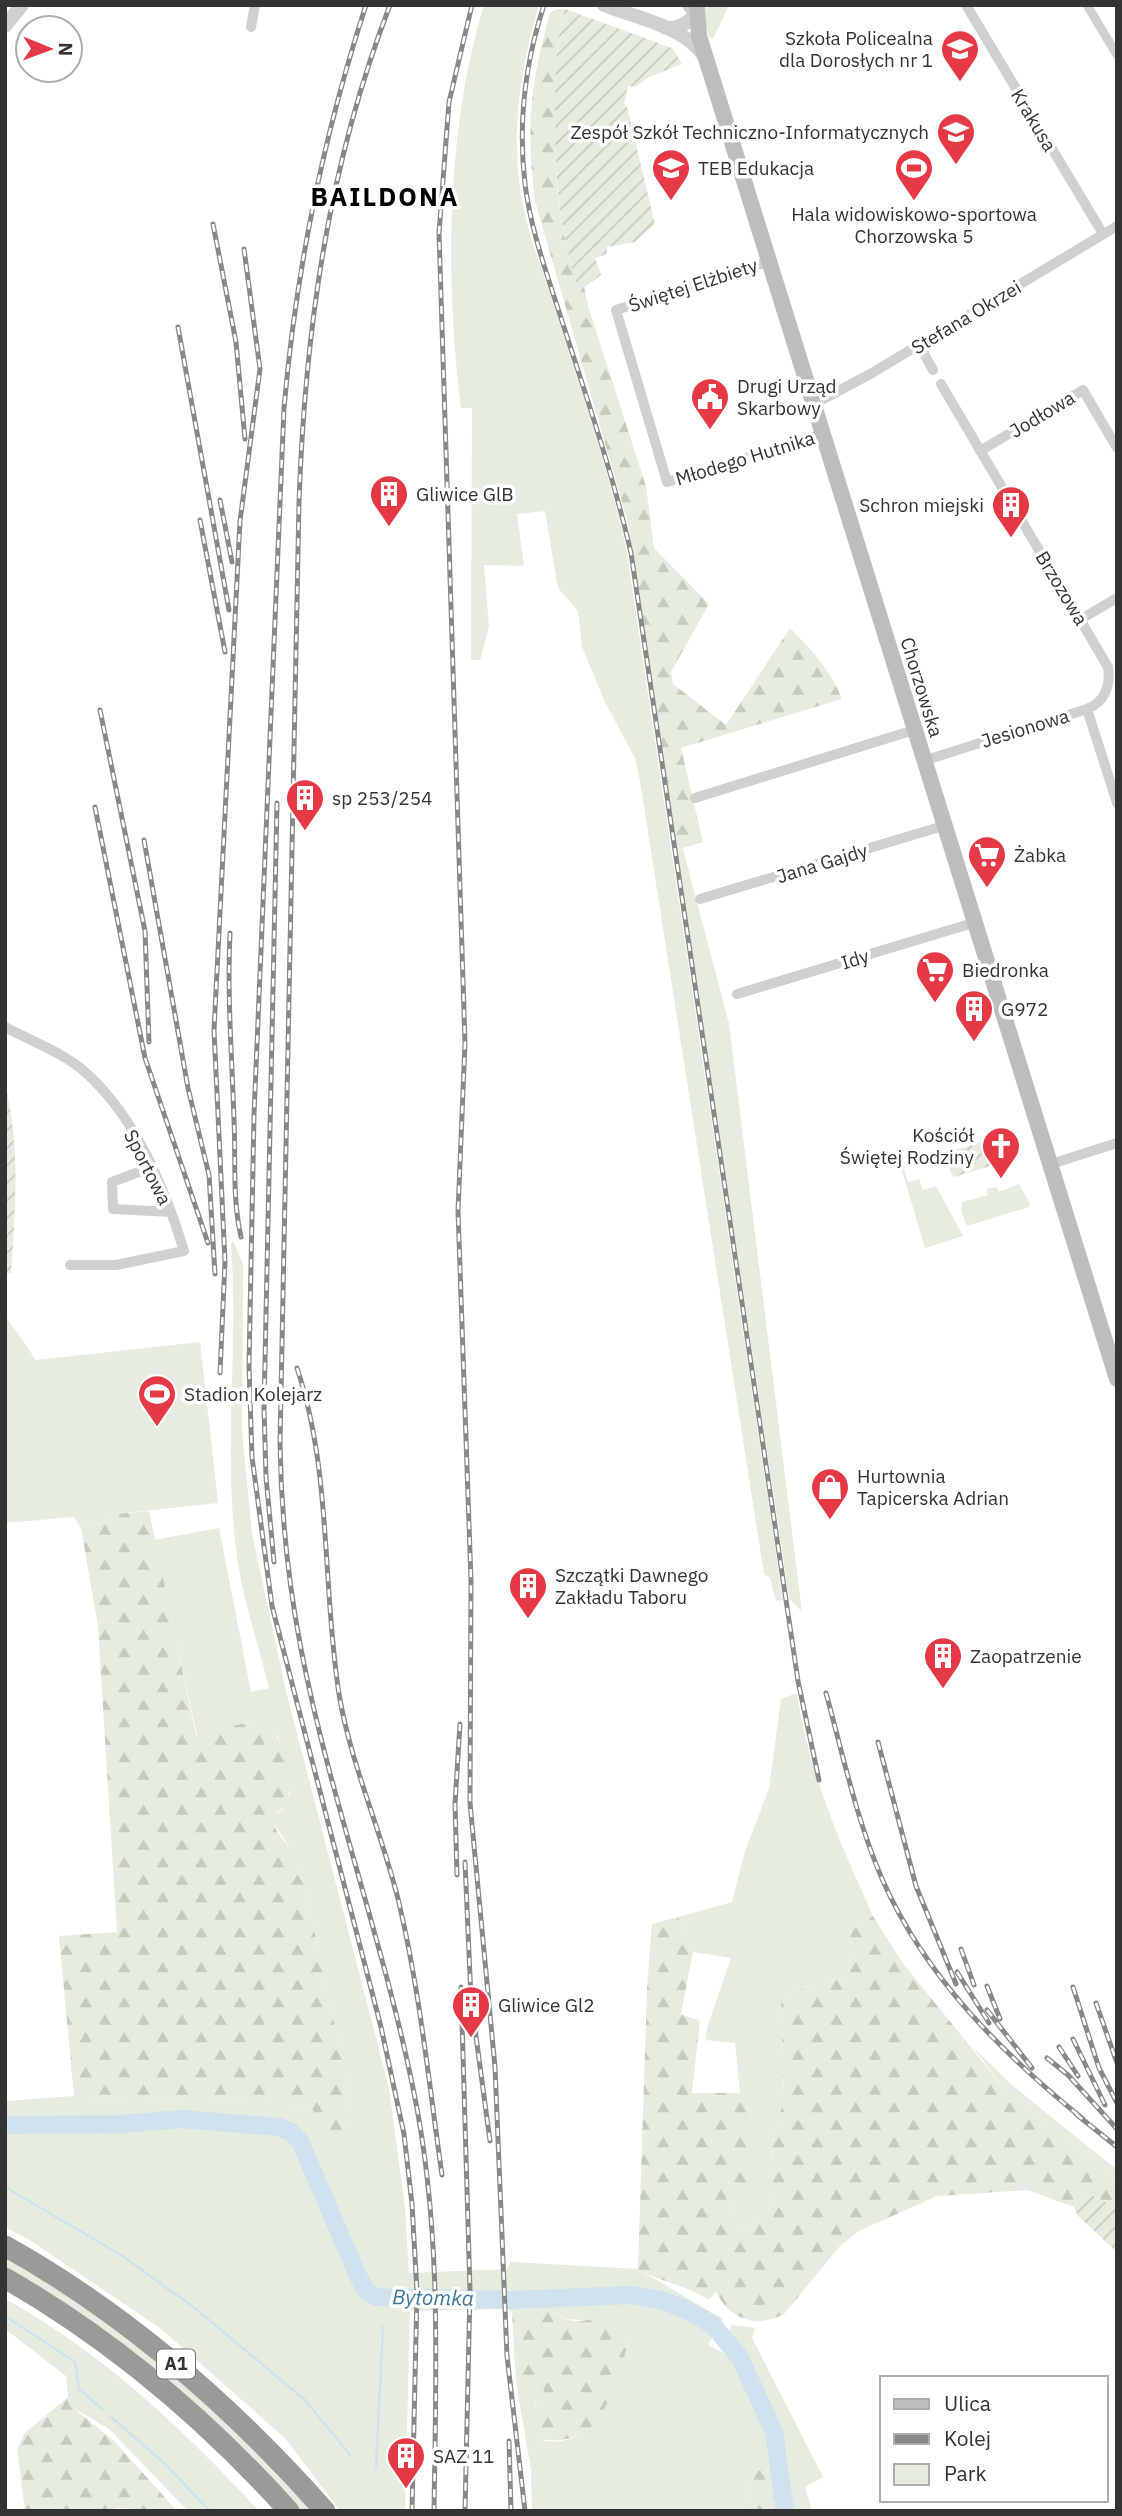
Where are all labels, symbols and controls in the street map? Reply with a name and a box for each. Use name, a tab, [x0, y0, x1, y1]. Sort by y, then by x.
north arrow	[14, 14, 84, 84]
place label: Szkoła Policealna dla Dorosłych nr 1	[779, 26, 933, 72]
school or university icon: Szkoła Policealna dla Dorosłych nr 1	[939, 28, 981, 83]
text: N	[54, 42, 78, 56]
street label: Krakusa	[1006, 84, 1062, 156]
school or university icon: Zespół Szkół Techniczno-Informatycznych	[935, 111, 977, 166]
place label: Zespół Szkół Techniczno-Informatycznych	[570, 120, 929, 144]
school or university icon: TEB Edukacja	[650, 147, 692, 202]
sports icon: Hala widowiskowo-sportowa Chorzowska 5	[893, 147, 935, 202]
place label: TEB Edukacja	[698, 156, 814, 180]
district label: BAILDONA	[310, 179, 460, 213]
place label: Hala widowiskowo-sportowa Chorzowska 5	[791, 202, 1037, 248]
street label: Świętej Elżbiety	[625, 253, 761, 317]
street label: Stefana Okrzei	[907, 275, 1025, 359]
place label: Drugi Urząd Skarbowy	[737, 374, 837, 420]
public building icon: Drugi Urząd Skarbowy	[689, 376, 731, 431]
street label: Jodłowa	[1005, 385, 1079, 443]
street label: Młodego Hutnika	[672, 425, 818, 491]
building icon: Gliwice GlB	[368, 473, 410, 528]
place label: Gliwice GlB	[416, 482, 514, 506]
building icon: Schron miejski	[990, 484, 1032, 539]
place label: Schron miejski	[859, 493, 984, 517]
street label: Brzozowa	[1031, 547, 1093, 629]
street label: Chorzowska	[895, 634, 949, 740]
street label: Jesionowa	[978, 703, 1072, 753]
building icon: sp 253/254	[284, 777, 326, 832]
place label: sp 253/254	[332, 786, 432, 810]
supermarket icon: Żabka	[966, 834, 1008, 889]
street label: Jana Gajdy	[774, 838, 871, 888]
place label: Żabka	[1014, 843, 1066, 867]
street label: Idy	[838, 943, 872, 975]
supermarket icon: Biedronka	[914, 949, 956, 1004]
place label: Biedronka	[962, 958, 1049, 982]
building icon: G972	[953, 988, 995, 1043]
place label: G972	[1001, 997, 1048, 1021]
place label: Kościół Świętej Rodziny	[840, 1123, 975, 1169]
street label: Sportowa	[119, 1125, 177, 1209]
church icon: Kościół Świętej Rodziny	[980, 1125, 1022, 1180]
sports icon: Stadion Kolejarz	[136, 1373, 178, 1428]
place label: Stadion Kolejarz	[184, 1382, 322, 1406]
place label: Hurtownia Tapicerska Adrian	[857, 1464, 1009, 1510]
shop icon: Hurtownia Tapicerska Adrian	[809, 1466, 851, 1521]
place label: Szczątki Dawnego Zakładu Taboru	[555, 1563, 708, 1609]
building icon: Szczątki Dawnego Zakładu Taboru	[507, 1565, 549, 1620]
building icon: Zaopatrzenie	[922, 1635, 964, 1690]
place label: Zaopatrzenie	[970, 1644, 1082, 1668]
building icon: Gliwice Gl2	[450, 1984, 492, 2039]
place label: Gliwice Gl2	[498, 1993, 595, 2017]
water label: Bytomka	[392, 2282, 474, 2312]
road number: A1	[157, 2350, 195, 2378]
legend	[880, 2376, 1108, 2502]
text: Ulica	[944, 2389, 991, 2417]
text: Kolej	[944, 2424, 991, 2452]
building icon: SAZ 11	[385, 2435, 427, 2490]
place label: SAZ 11	[433, 2444, 495, 2468]
text: Park	[944, 2459, 987, 2487]

